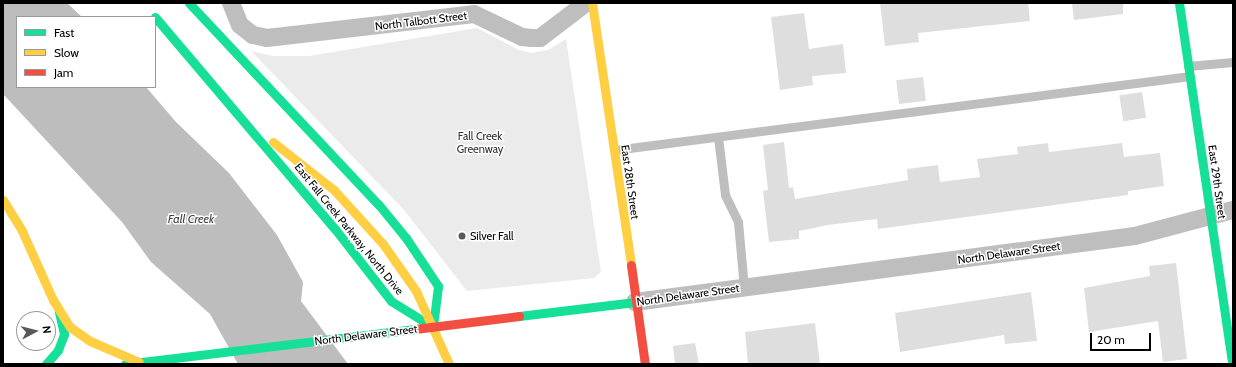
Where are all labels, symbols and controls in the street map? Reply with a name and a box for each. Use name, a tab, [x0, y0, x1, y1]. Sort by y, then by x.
street label: North Talbott Street	[374, 9, 468, 33]
legend	[16, 16, 156, 88]
text: Fast	[54, 25, 74, 40]
text: Slow	[54, 45, 79, 60]
text: Jam	[54, 65, 73, 80]
park label: Fall Creek Greenway	[457, 130, 503, 156]
street label: East 28th Street	[618, 144, 642, 220]
street label: East 29th Street	[1205, 144, 1229, 220]
street label: East Fall Creek Parkway, North Drive	[292, 160, 406, 298]
water label: Fall Creek	[168, 212, 214, 226]
place label: Silver Fall	[470, 229, 514, 243]
marker: Silver Fall	[457, 231, 467, 241]
street label: North Delaware Street	[957, 239, 1061, 267]
street label: North Delaware Street	[636, 281, 740, 309]
north arrow	[16, 311, 56, 351]
street label: North Delaware Street	[314, 322, 418, 348]
text: N	[39, 325, 54, 334]
scale bar	[1092, 325, 1153, 351]
text: 20 m	[1097, 332, 1125, 347]

